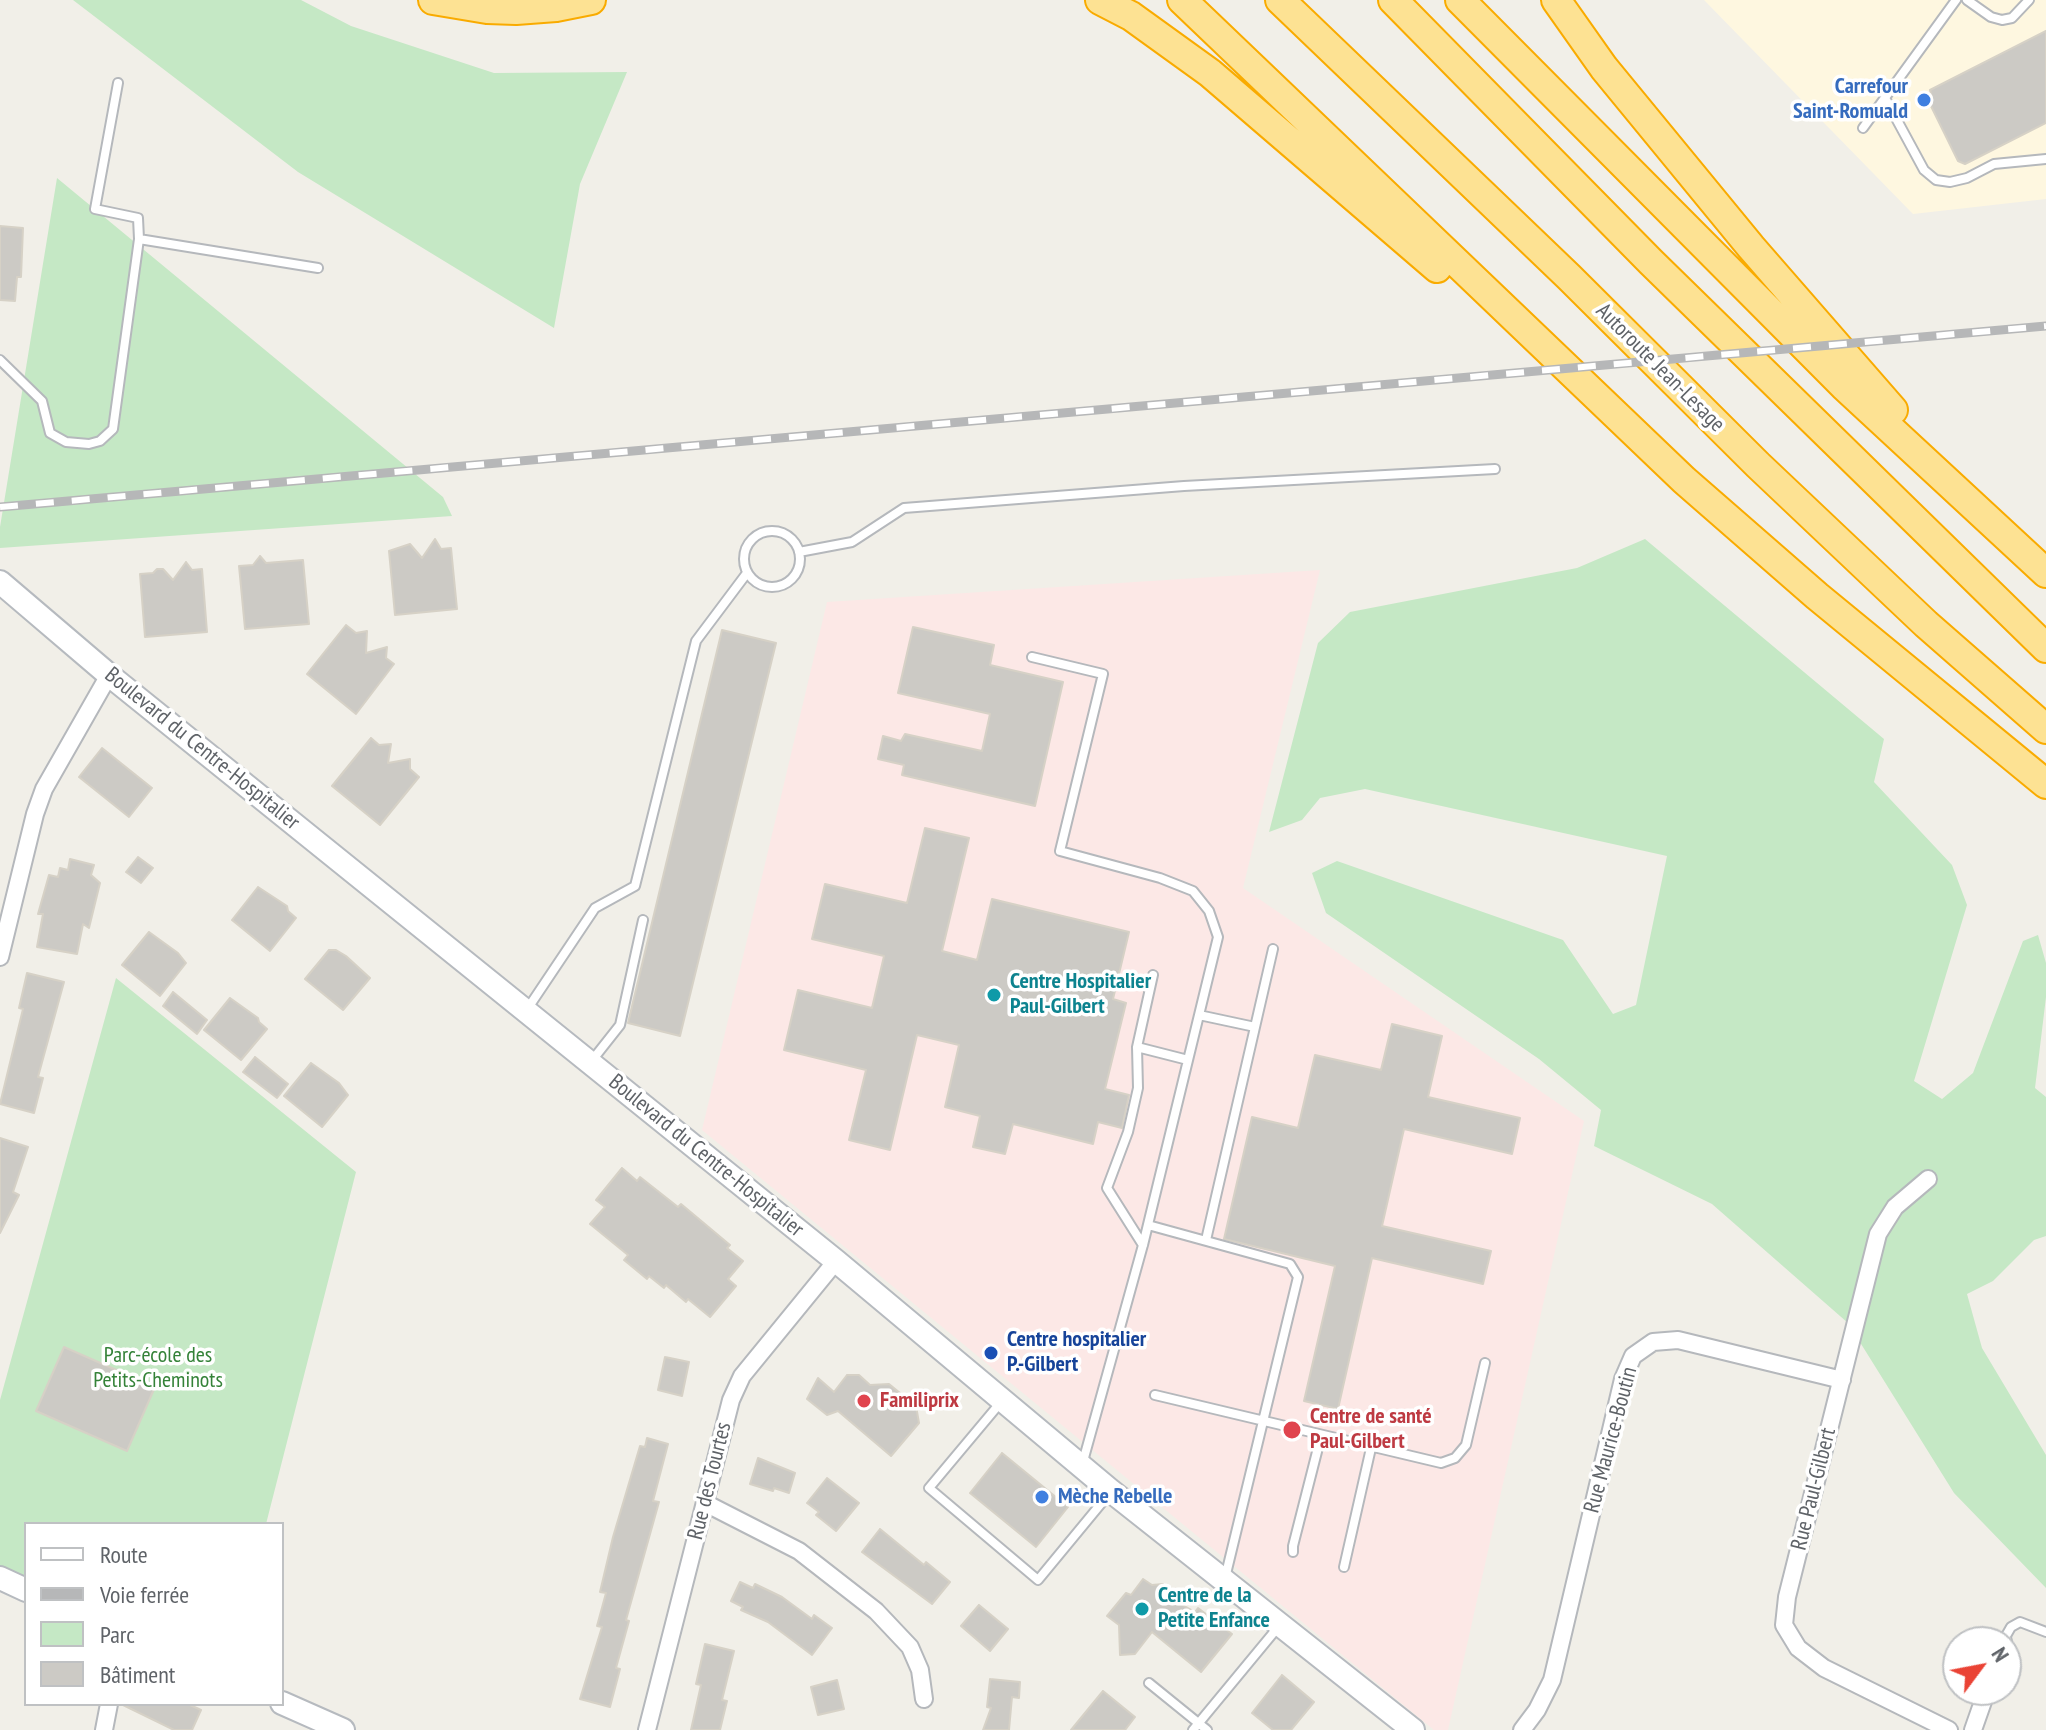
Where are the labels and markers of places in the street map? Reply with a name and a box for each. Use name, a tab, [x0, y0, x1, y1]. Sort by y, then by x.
place label: Carrefour Saint-Romuald	[1793, 74, 1908, 126]
marker: Carrefour Saint-Romuald	[1915, 91, 1933, 109]
place label: Centre Hospitalier Paul-Gilbert	[1010, 969, 1151, 1020]
marker: Centre Hospitalier Paul-Gilbert	[985, 986, 1003, 1004]
place label: Centre hospitalier P.-Gilbert	[1007, 1327, 1146, 1378]
marker: Centre hospitalier P.-Gilbert	[982, 1344, 1000, 1362]
place label: Familiprix	[880, 1388, 959, 1414]
marker: Familiprix	[855, 1392, 873, 1410]
place label: Centre de santé Paul-Gilbert	[1310, 1404, 1432, 1456]
marker: Centre de santé Paul-Gilbert	[1281, 1419, 1303, 1441]
place label: Mèche Rebelle	[1058, 1484, 1172, 1510]
marker: Mèche Rebelle	[1033, 1488, 1051, 1506]
place label: Centre de la Petite Enfance	[1158, 1583, 1270, 1634]
marker: Centre de la Petite Enfance	[1133, 1600, 1151, 1618]

